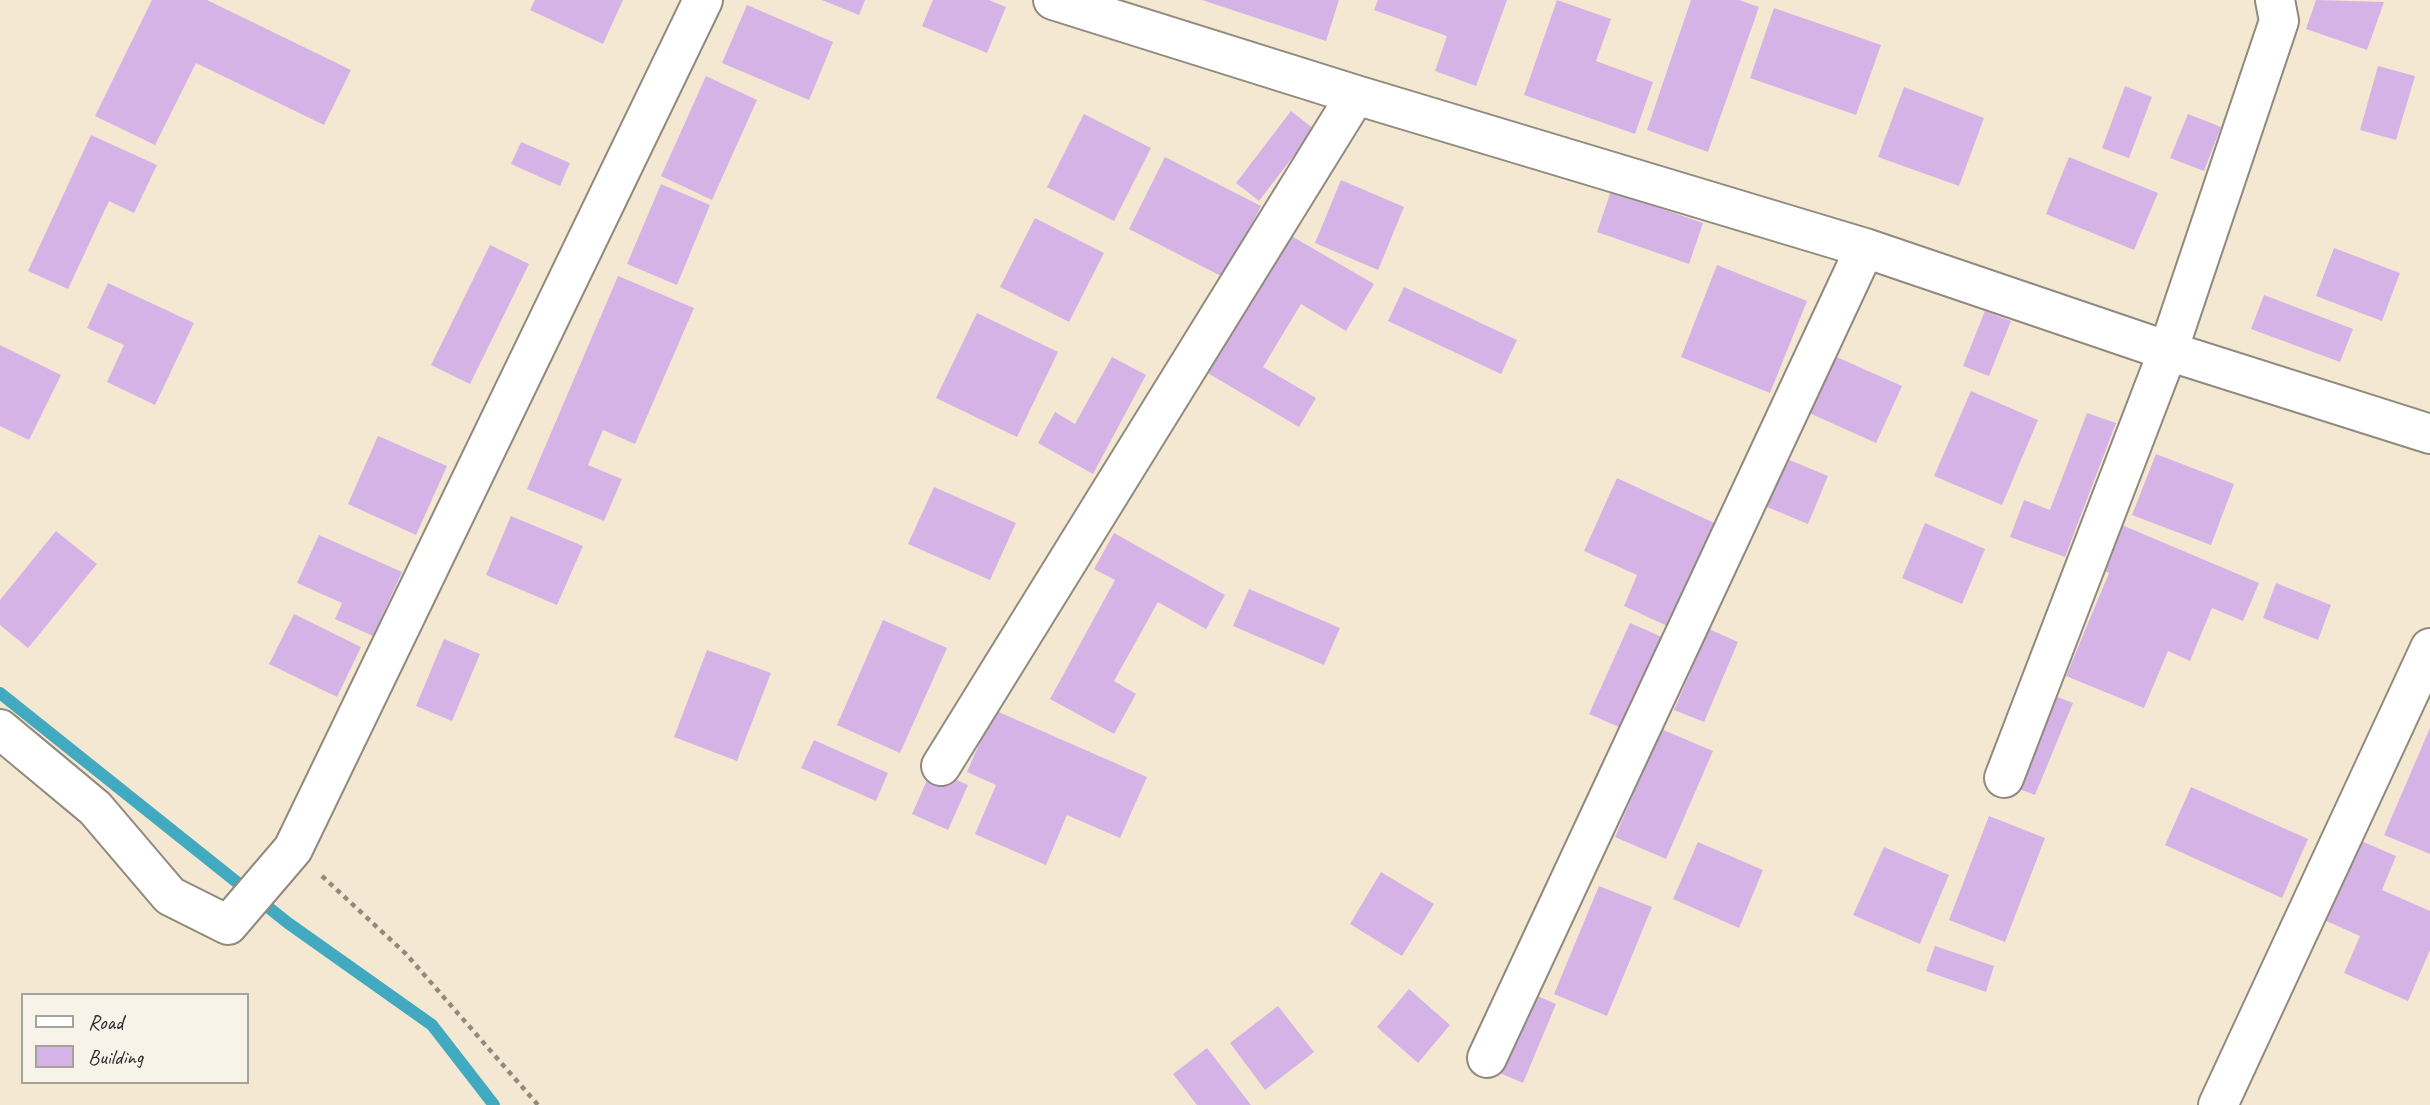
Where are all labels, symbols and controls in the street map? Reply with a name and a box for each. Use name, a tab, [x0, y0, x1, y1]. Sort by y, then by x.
legend	[21, 993, 248, 1084]
text: Road	[88, 1009, 123, 1035]
text: Building	[88, 1044, 143, 1070]

